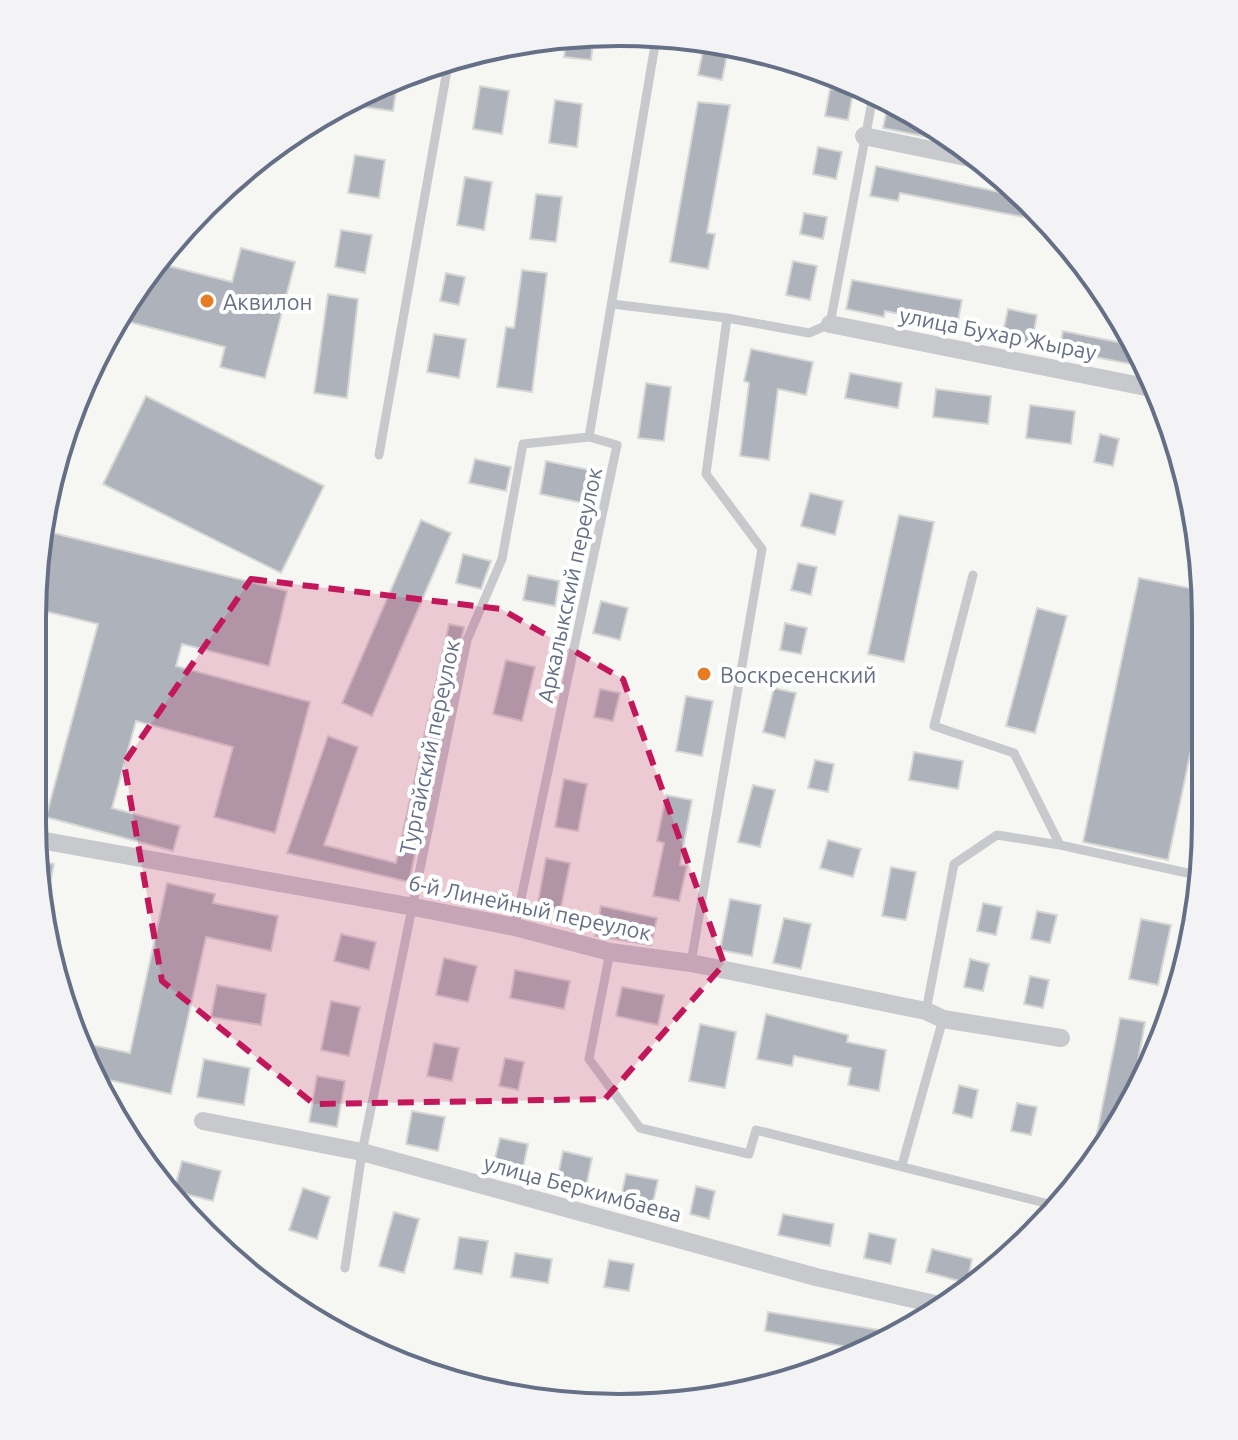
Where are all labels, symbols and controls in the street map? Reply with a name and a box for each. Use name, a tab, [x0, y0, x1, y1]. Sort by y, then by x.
place label: Аквилон	[223, 289, 312, 314]
marker: Аквилон	[198, 292, 216, 310]
street label: улица Бухар Жырау	[897, 302, 1099, 364]
street label: Аркалыкский переулок	[532, 465, 606, 705]
street label: Тургайский переулок	[394, 638, 464, 856]
place label: Воскресенский	[720, 662, 876, 687]
marker: Воскресенский	[695, 665, 713, 683]
street label: 6-й Линейный переулок	[406, 869, 654, 945]
street label: улица Беркимбаева	[481, 1150, 685, 1226]

